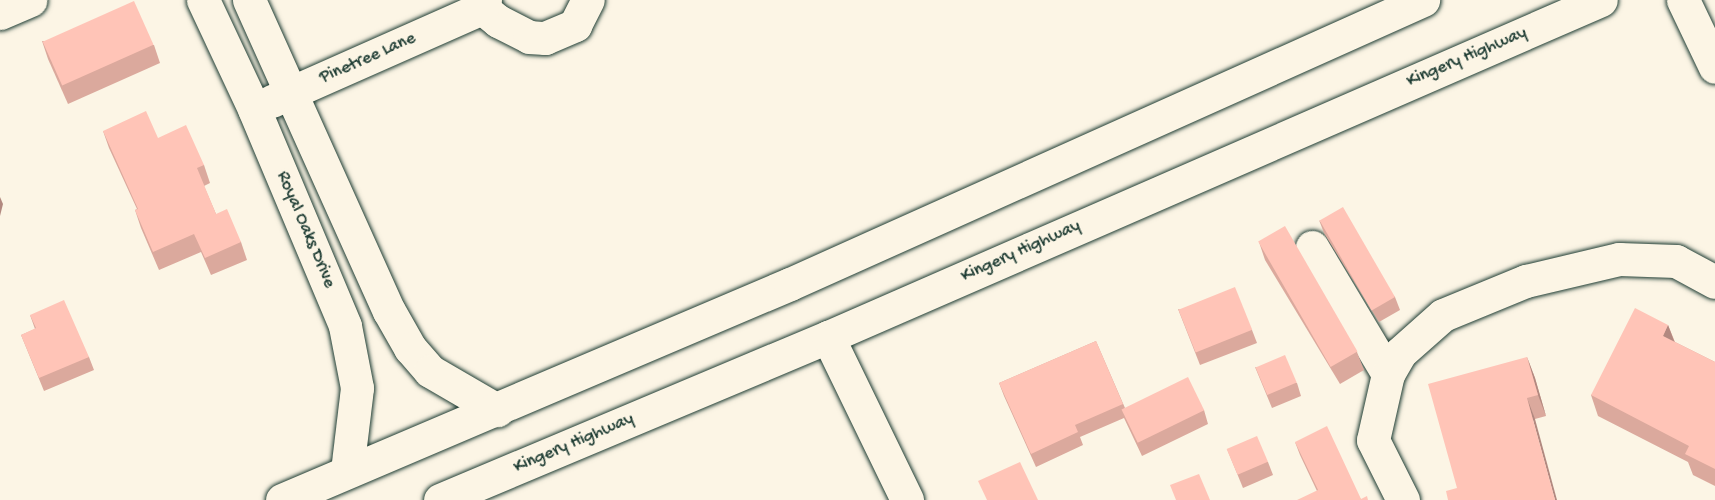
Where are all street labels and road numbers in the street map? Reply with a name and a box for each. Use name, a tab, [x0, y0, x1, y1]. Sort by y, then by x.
street label: Kingery Highway	[1404, 23, 1530, 93]
street label: Pinetree Lane	[317, 28, 419, 90]
street label: Royal Oaks Drive	[271, 168, 339, 292]
street label: Kingery Highway	[958, 216, 1084, 288]
street label: Kingery Highway	[511, 409, 637, 479]

